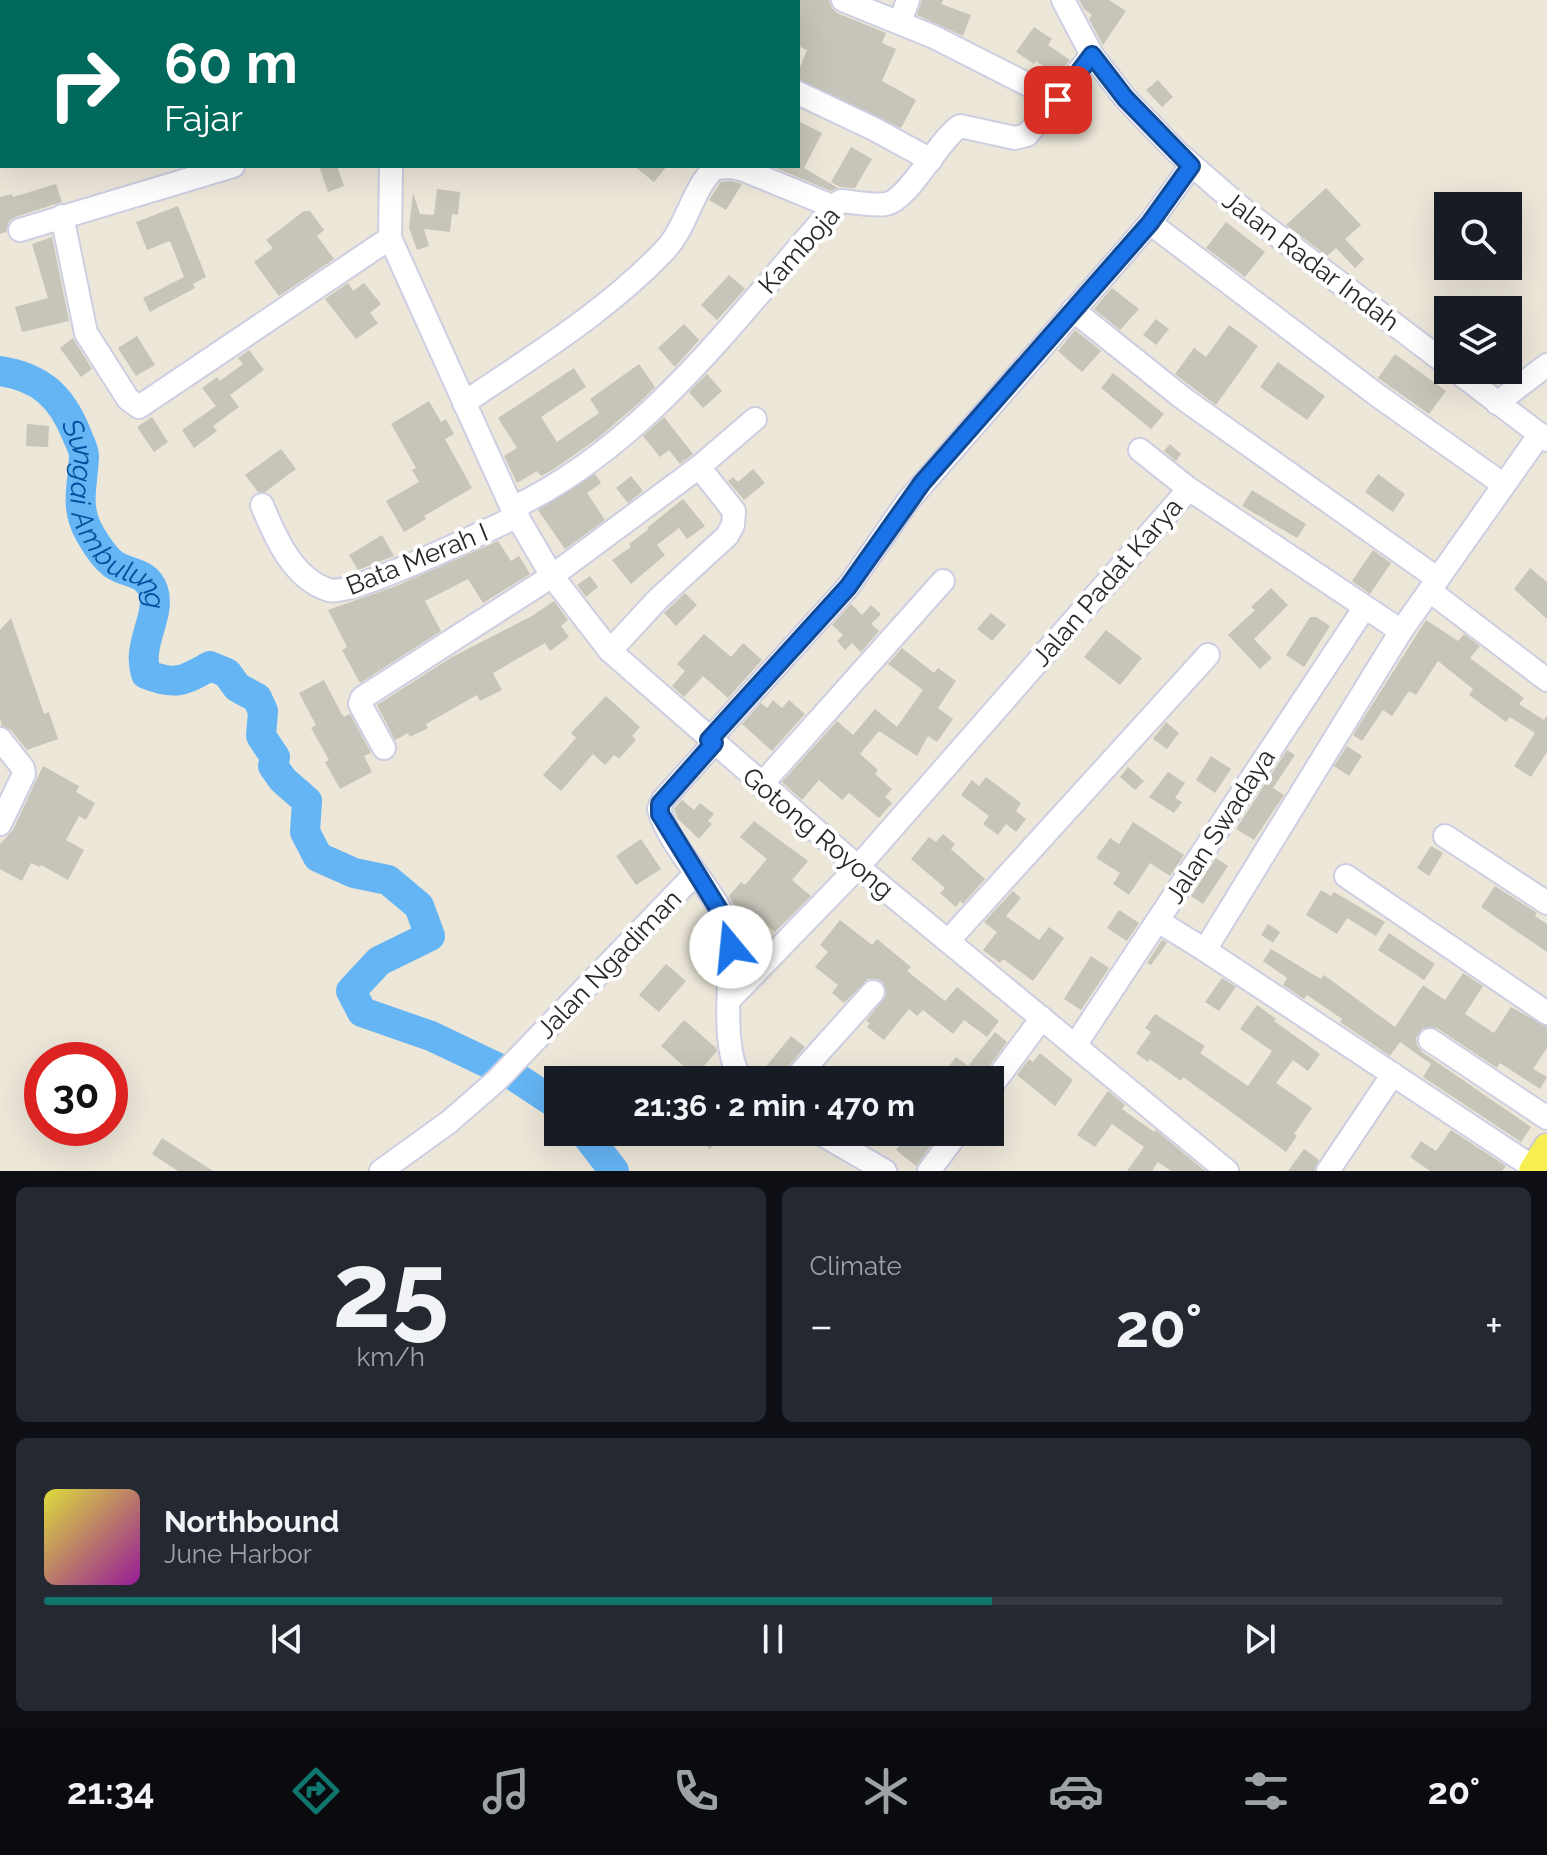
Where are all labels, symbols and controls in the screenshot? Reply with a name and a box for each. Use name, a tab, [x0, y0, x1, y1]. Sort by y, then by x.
text: 60 m	[164, 30, 298, 96]
icon: right	[32, 32, 136, 136]
pin	[1024, 66, 1092, 134]
icon: arrive	[1036, 78, 1080, 122]
text: Fajar	[164, 97, 243, 139]
street label: Jalan Radar Indah	[1217, 185, 1405, 337]
map controls	[1434, 192, 1522, 384]
button: search	[1434, 192, 1522, 280]
street label: Kamboja	[752, 200, 846, 300]
button: layers	[1434, 296, 1522, 384]
water label: Sungai Ambulung	[55, 413, 172, 609]
street label: Jalan Padat Karya	[1026, 492, 1188, 672]
street label: Bata Merah I	[342, 517, 492, 601]
street label: Jalan Swadaya	[1159, 743, 1281, 909]
street label: Gotong Royong	[737, 761, 899, 905]
street label: Jalan Ngadiman	[531, 884, 687, 1044]
position arrow	[689, 905, 773, 989]
speed limit sign: 30	[24, 1042, 128, 1146]
text: 21:36 · 2 min · 470 m	[633, 1088, 915, 1123]
text: 25	[333, 1229, 449, 1351]
text: Climate	[810, 1251, 902, 1281]
text: 20°	[1116, 1291, 1202, 1361]
text: −	[810, 1300, 833, 1351]
text: +	[1485, 1300, 1503, 1351]
text: km/h	[356, 1342, 425, 1372]
text: Northbound	[164, 1504, 339, 1539]
text: June Harbor	[164, 1539, 312, 1569]
icon: previous	[265, 1617, 309, 1661]
icon: pause	[751, 1617, 795, 1661]
icon: next	[1238, 1617, 1282, 1661]
icon: directions	[288, 1763, 344, 1819]
icon: music	[478, 1763, 534, 1819]
icon: phone	[668, 1763, 724, 1819]
icon: climate	[858, 1763, 914, 1819]
icon: car	[1048, 1763, 1104, 1819]
icon: filters	[1238, 1763, 1294, 1819]
text: 21:34	[67, 1770, 155, 1812]
text: 20°	[1428, 1770, 1480, 1812]

